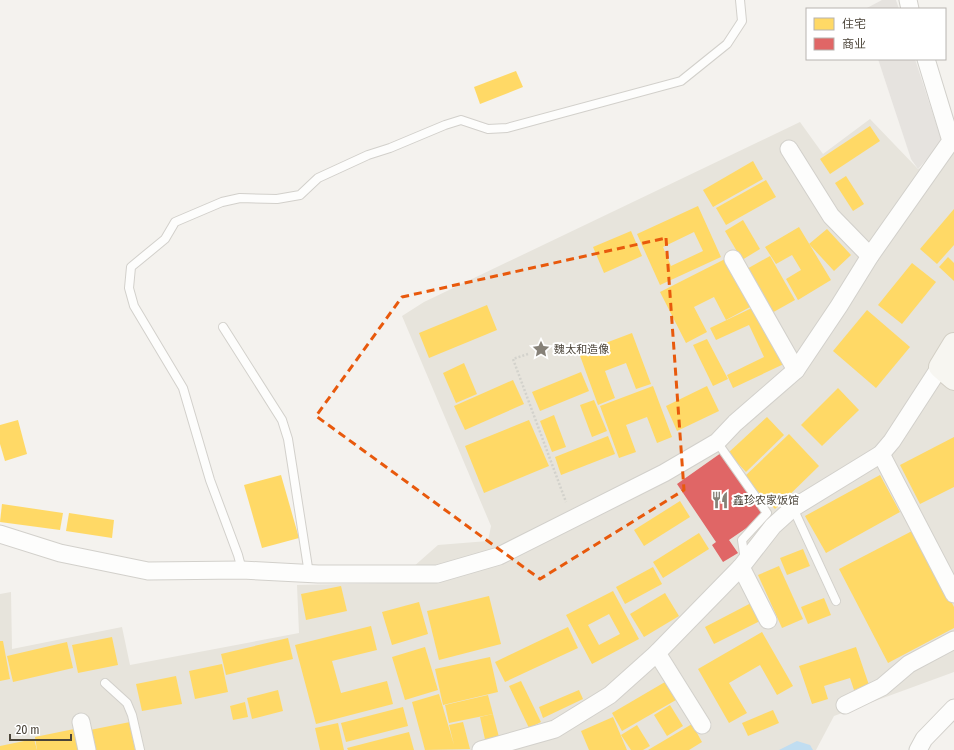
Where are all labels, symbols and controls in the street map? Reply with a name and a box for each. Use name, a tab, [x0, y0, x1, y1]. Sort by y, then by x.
legend	[806, 8, 946, 60]
text: 住宅	[842, 17, 866, 31]
text: 商业	[842, 37, 866, 51]
place icon: 魏太和造像	[531, 339, 551, 359]
place label: 魏太和造像	[554, 343, 609, 356]
restaurant icon: 鑫珍农家饭馆	[710, 490, 730, 510]
place label: 鑫珍农家饭馆	[733, 494, 799, 507]
scale bar	[10, 716, 71, 742]
text: 20 m	[16, 723, 40, 737]

